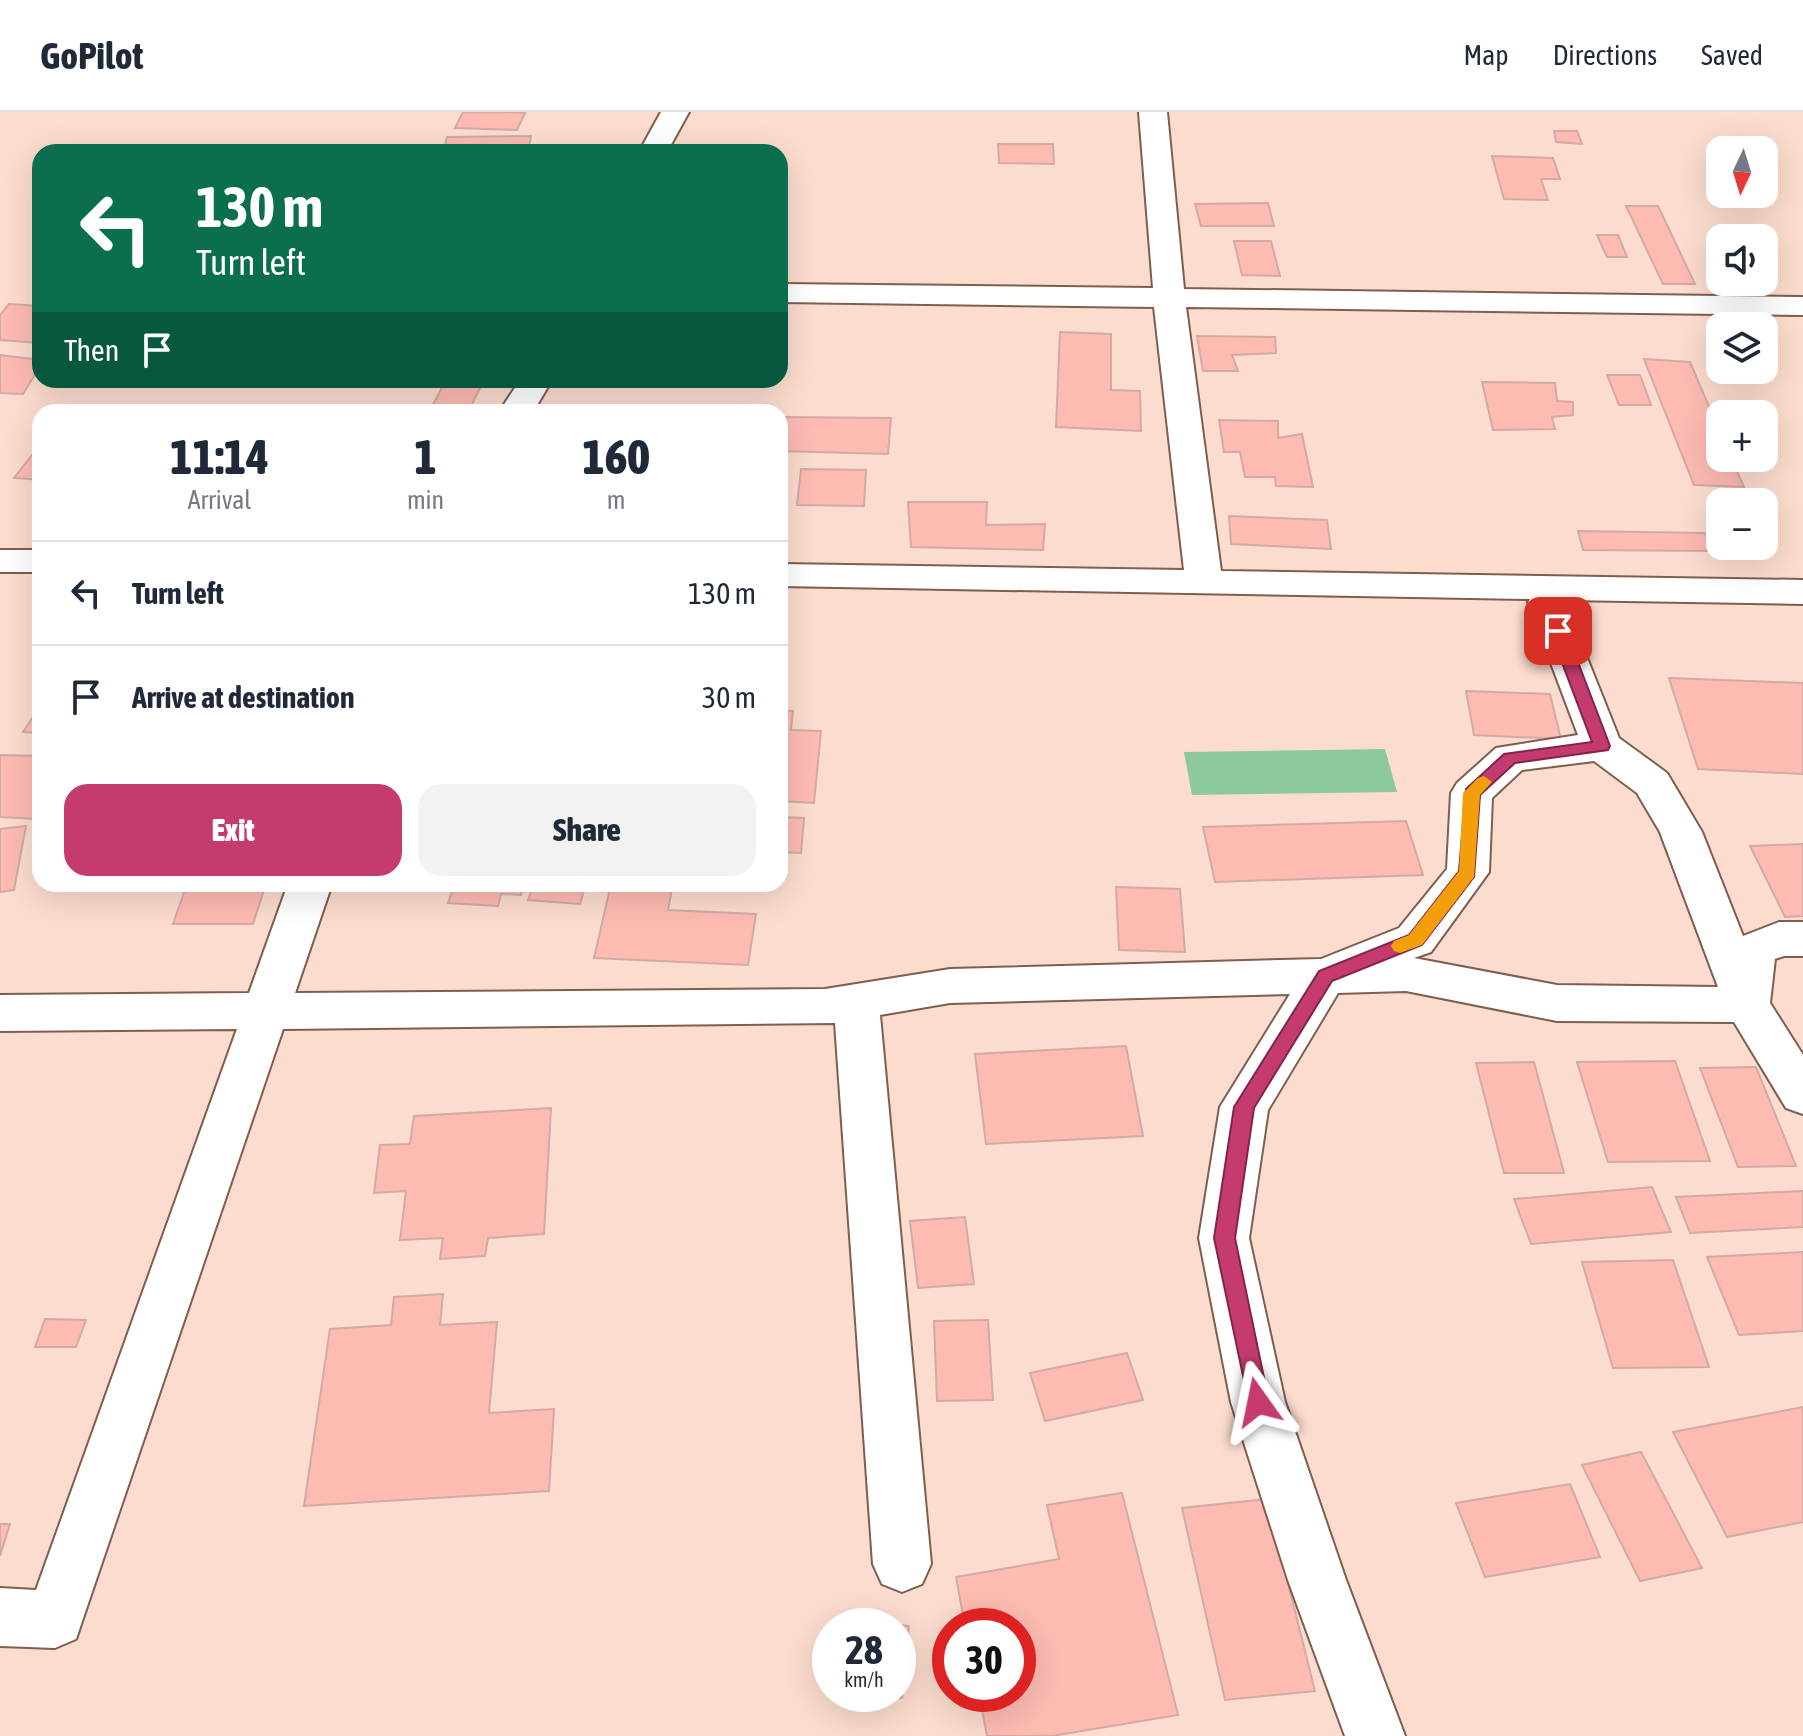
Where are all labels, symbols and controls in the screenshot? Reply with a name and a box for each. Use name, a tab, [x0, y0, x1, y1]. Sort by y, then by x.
text: GoPilot	[40, 34, 143, 77]
text: Map	[1464, 39, 1509, 71]
text: Directions	[1553, 39, 1657, 71]
text: Saved	[1701, 39, 1763, 71]
north arrow	[1706, 136, 1778, 208]
map controls	[1706, 136, 1778, 560]
text: 130 m	[196, 175, 323, 239]
icon: left	[64, 176, 168, 280]
button: sound	[1706, 224, 1778, 296]
text: Turn left	[196, 241, 306, 283]
button: layers	[1706, 312, 1778, 384]
icon: arrive	[135, 328, 179, 372]
text: Then	[64, 333, 119, 367]
button: +	[1706, 400, 1778, 472]
text: 11:14	[170, 429, 269, 484]
text: 1	[414, 429, 437, 484]
text: 160	[582, 429, 650, 484]
text: Arrival	[188, 485, 251, 515]
text: min	[407, 485, 444, 515]
text: m	[607, 485, 625, 515]
button: −	[1706, 488, 1778, 560]
icon: left	[64, 571, 108, 615]
text: Turn left	[132, 576, 224, 610]
text: 130 m	[688, 576, 756, 610]
pin	[1524, 597, 1592, 665]
icon: arrive	[1536, 609, 1580, 653]
icon: arrive	[64, 675, 108, 719]
text: Arrive at destination	[132, 680, 354, 714]
text: 30 m	[702, 680, 756, 714]
button: Exit	[64, 784, 402, 876]
button: Share	[418, 784, 756, 876]
position arrow	[1216, 1360, 1300, 1444]
speed limit sign: 30	[932, 1608, 1036, 1712]
text: 28	[845, 1627, 883, 1672]
text: km/h	[844, 1668, 884, 1691]

